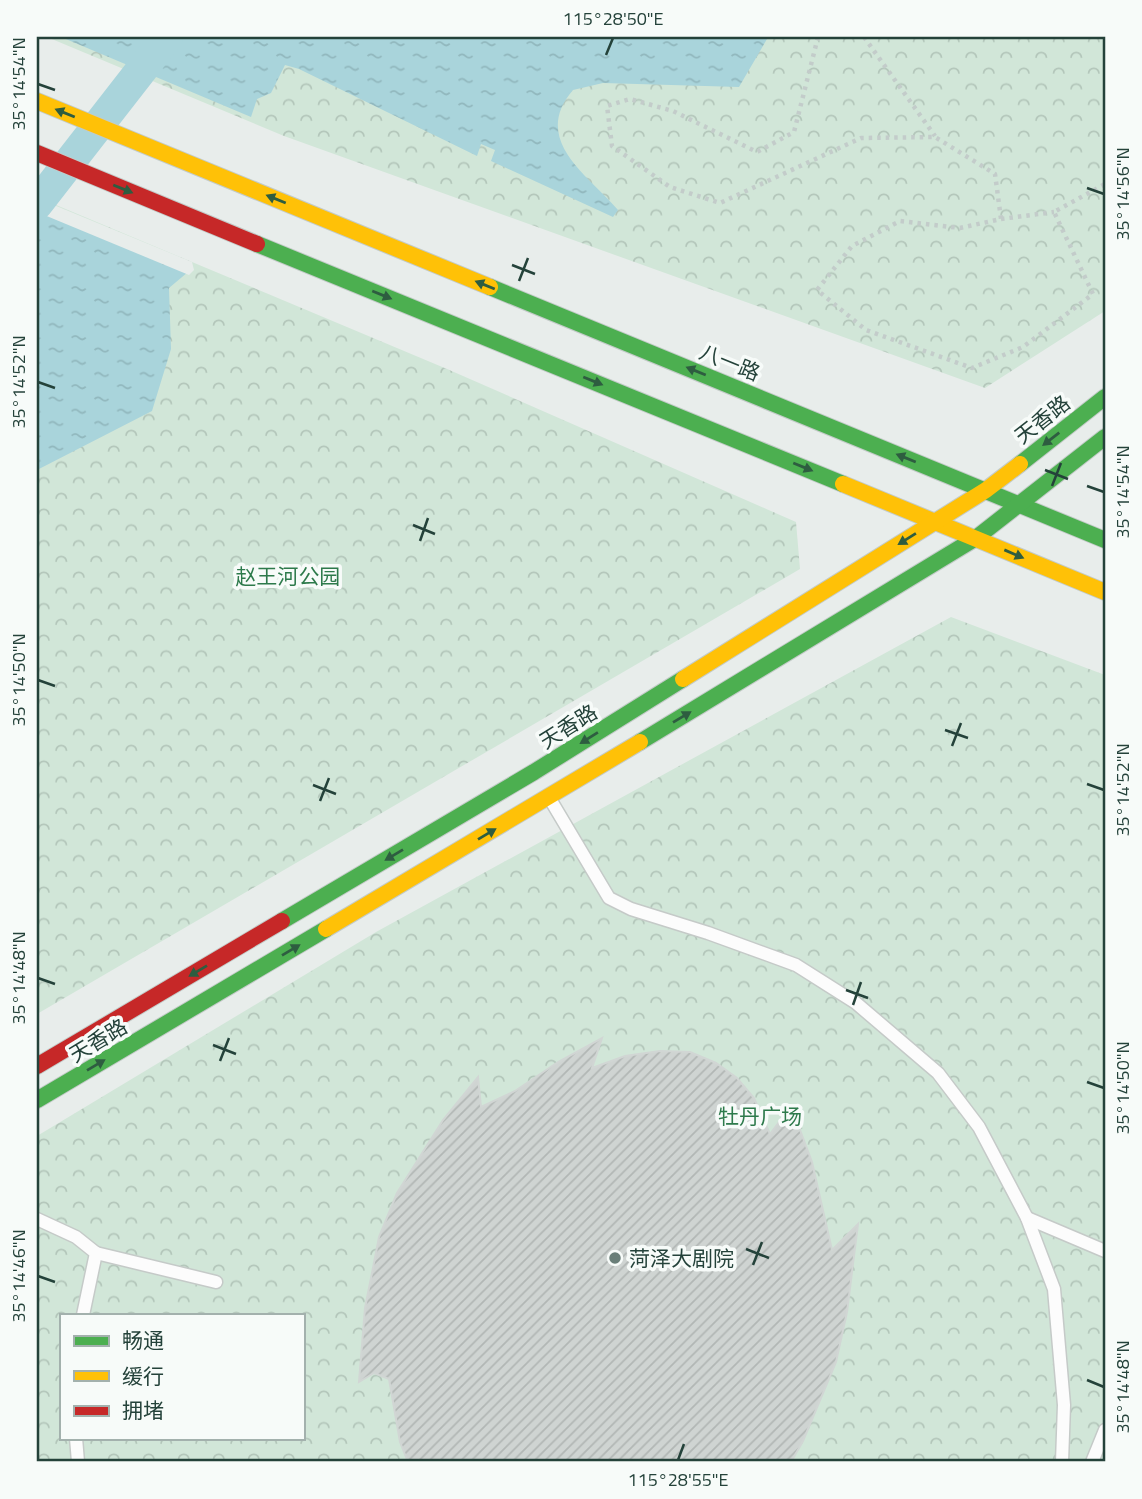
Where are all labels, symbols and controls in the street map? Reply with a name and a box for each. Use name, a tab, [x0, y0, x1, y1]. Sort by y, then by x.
text: 115°28'50"E	[562, 5, 664, 32]
text: 35°14'54"N	[5, 37, 32, 131]
one-way arrow	[54, 107, 75, 118]
text: 35°14'56"N	[1109, 147, 1136, 241]
one-way arrow	[112, 183, 133, 194]
one-way arrow	[265, 193, 286, 204]
one-way arrow	[475, 279, 496, 290]
one-way arrow	[372, 290, 393, 301]
text: 35°14'52"N	[5, 335, 32, 429]
street label: 八一路	[695, 335, 765, 389]
one-way arrow	[686, 365, 706, 377]
one-way arrow	[582, 376, 603, 387]
street label: 天香路	[1007, 387, 1077, 451]
one-way arrow	[1043, 431, 1061, 446]
text: 35°14'54"N	[1109, 445, 1136, 539]
one-way arrow	[896, 452, 917, 463]
one-way arrow	[793, 462, 814, 473]
one-way arrow	[897, 533, 917, 546]
one-way arrow	[1003, 548, 1024, 559]
park label: 赵王河公园	[236, 560, 341, 592]
text: 35°14'50"N	[5, 633, 32, 727]
street label: 天香路	[533, 696, 603, 756]
one-way arrow	[673, 710, 692, 723]
one-way arrow	[580, 731, 599, 744]
text: 35°14'52"N	[1109, 743, 1136, 837]
one-way arrow	[478, 828, 497, 840]
one-way arrow	[385, 849, 404, 861]
text: 35°14'48"N	[5, 931, 32, 1025]
one-way arrow	[282, 943, 301, 956]
one-way arrow	[189, 964, 208, 977]
street label: 天香路	[63, 1010, 133, 1070]
text: 35°14'50"N	[1109, 1041, 1136, 1135]
one-way arrow	[86, 1059, 105, 1072]
park label: 牡丹广场	[718, 1100, 802, 1132]
text: 35°14'46"N	[5, 1229, 32, 1323]
place label: 菏泽大剧院	[629, 1242, 734, 1274]
marker: 菏泽大剧院	[607, 1250, 623, 1266]
legend	[60, 1314, 304, 1440]
text: 畅通	[122, 1324, 164, 1356]
text: 35°14'48"N	[1109, 1340, 1136, 1434]
text: 缓行	[122, 1360, 164, 1392]
text: 拥堵	[122, 1394, 164, 1426]
text: 115°28'55"E	[627, 1466, 729, 1493]

